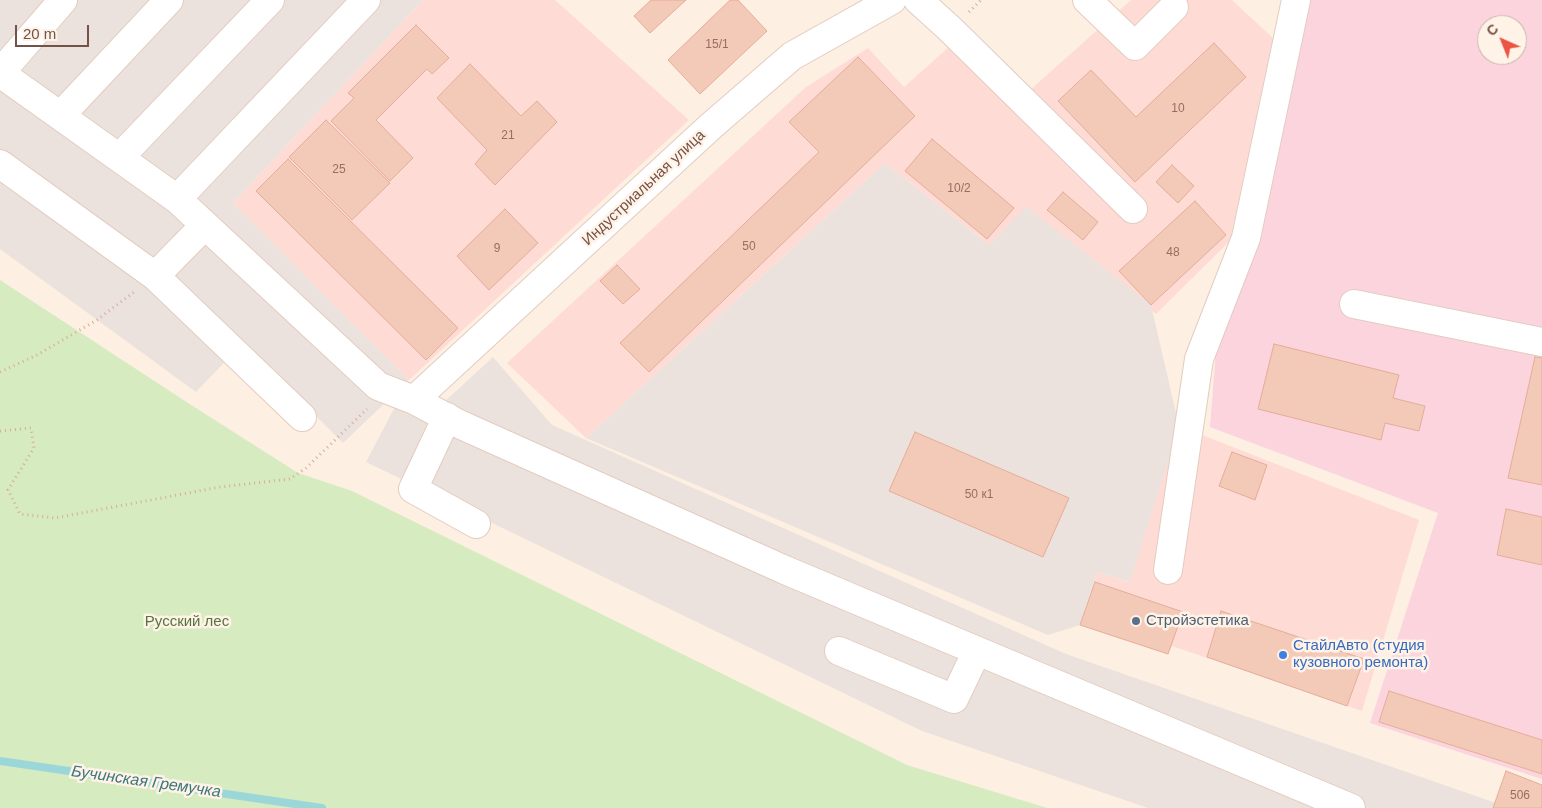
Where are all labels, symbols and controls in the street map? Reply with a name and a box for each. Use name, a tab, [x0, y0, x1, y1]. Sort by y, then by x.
scale bar	[18, 15, 91, 47]
north arrow	[1477, 15, 1527, 65]
text: С	[1483, 21, 1501, 39]
text: 20 m	[23, 25, 56, 42]
house number: 15/1	[705, 38, 729, 52]
house number: 10	[1171, 102, 1185, 116]
street label: Индустриальная улица	[579, 126, 709, 250]
house number: 21	[501, 129, 515, 143]
house number: 25	[332, 163, 346, 177]
house number: 10/2	[947, 182, 971, 196]
house number: 50	[742, 240, 756, 254]
house number: 9	[494, 242, 500, 256]
house number: 48	[1166, 246, 1180, 260]
house number: 50 к1	[965, 488, 993, 502]
place label: Стройэстетика	[1146, 612, 1249, 630]
park label: Русский лес	[145, 613, 229, 631]
marker: Стройэстетика	[1130, 615, 1142, 627]
place label: СтайлАвто (студия кузовного ремонта)	[1293, 637, 1428, 672]
marker: СтайлАвто (студия кузовного ремонта)	[1277, 649, 1289, 661]
water label: Бучинская Гремучка	[70, 762, 222, 802]
house number: 506	[1510, 789, 1530, 803]

